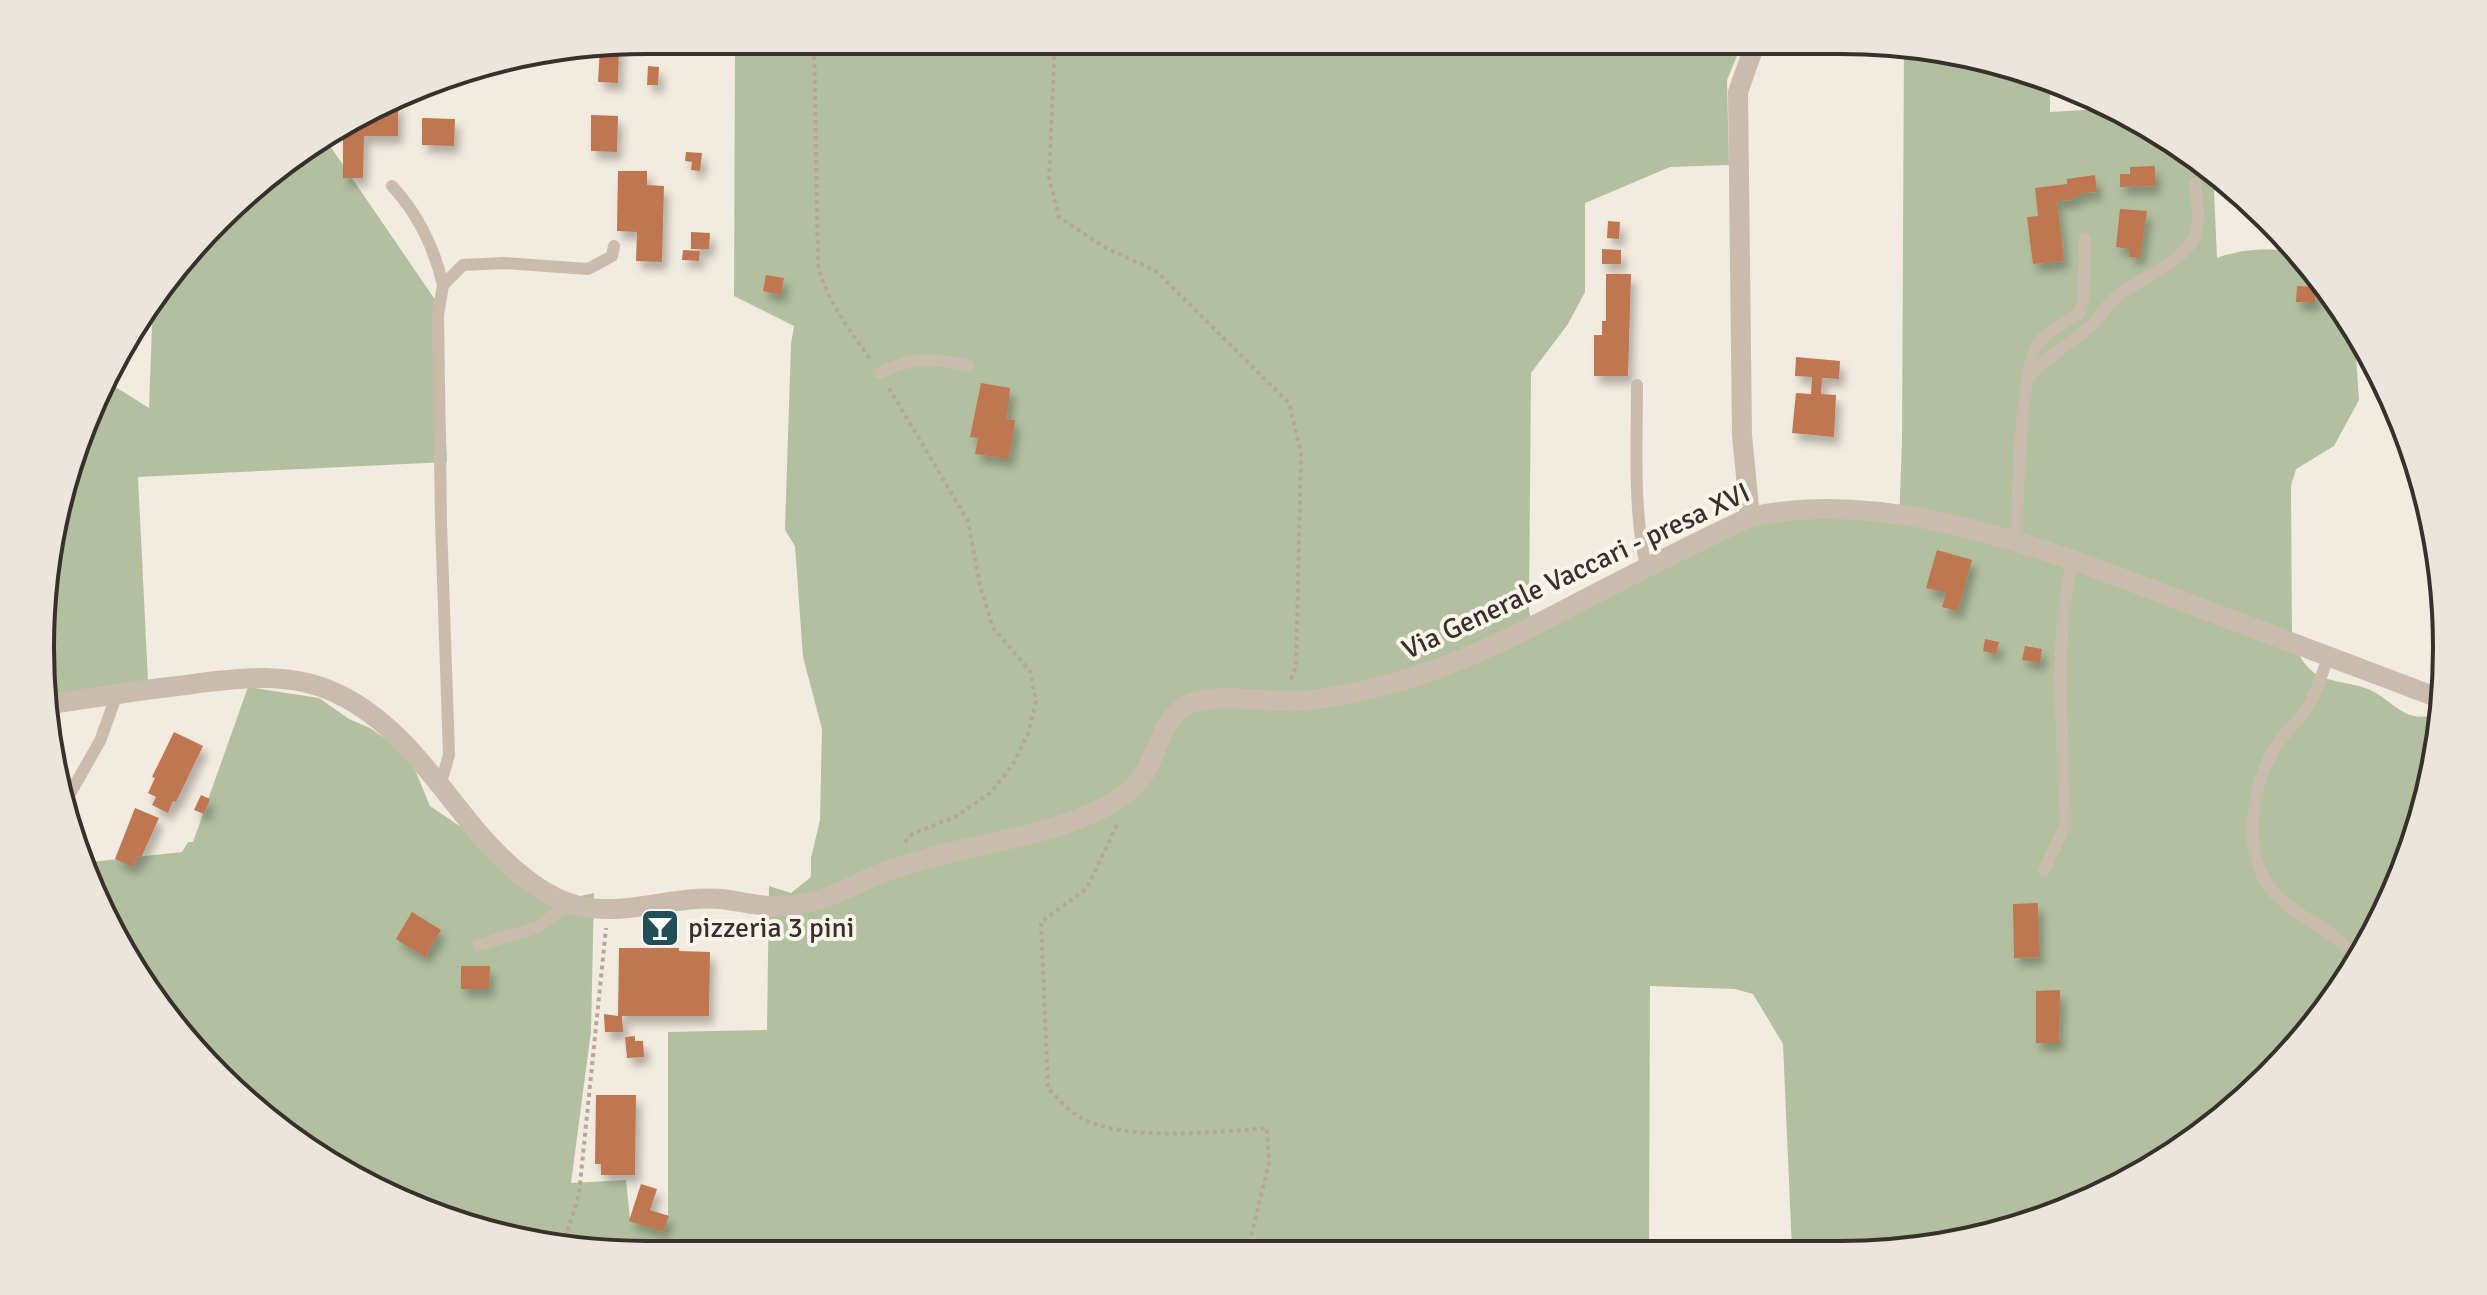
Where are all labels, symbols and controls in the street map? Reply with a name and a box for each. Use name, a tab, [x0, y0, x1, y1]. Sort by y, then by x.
street label: Via Generale Vaccari - presa XVI	[1397, 475, 1755, 667]
bar icon: pizzeria 3 pini	[639, 907, 681, 949]
place label: pizzeria 3 pini	[688, 911, 854, 945]

